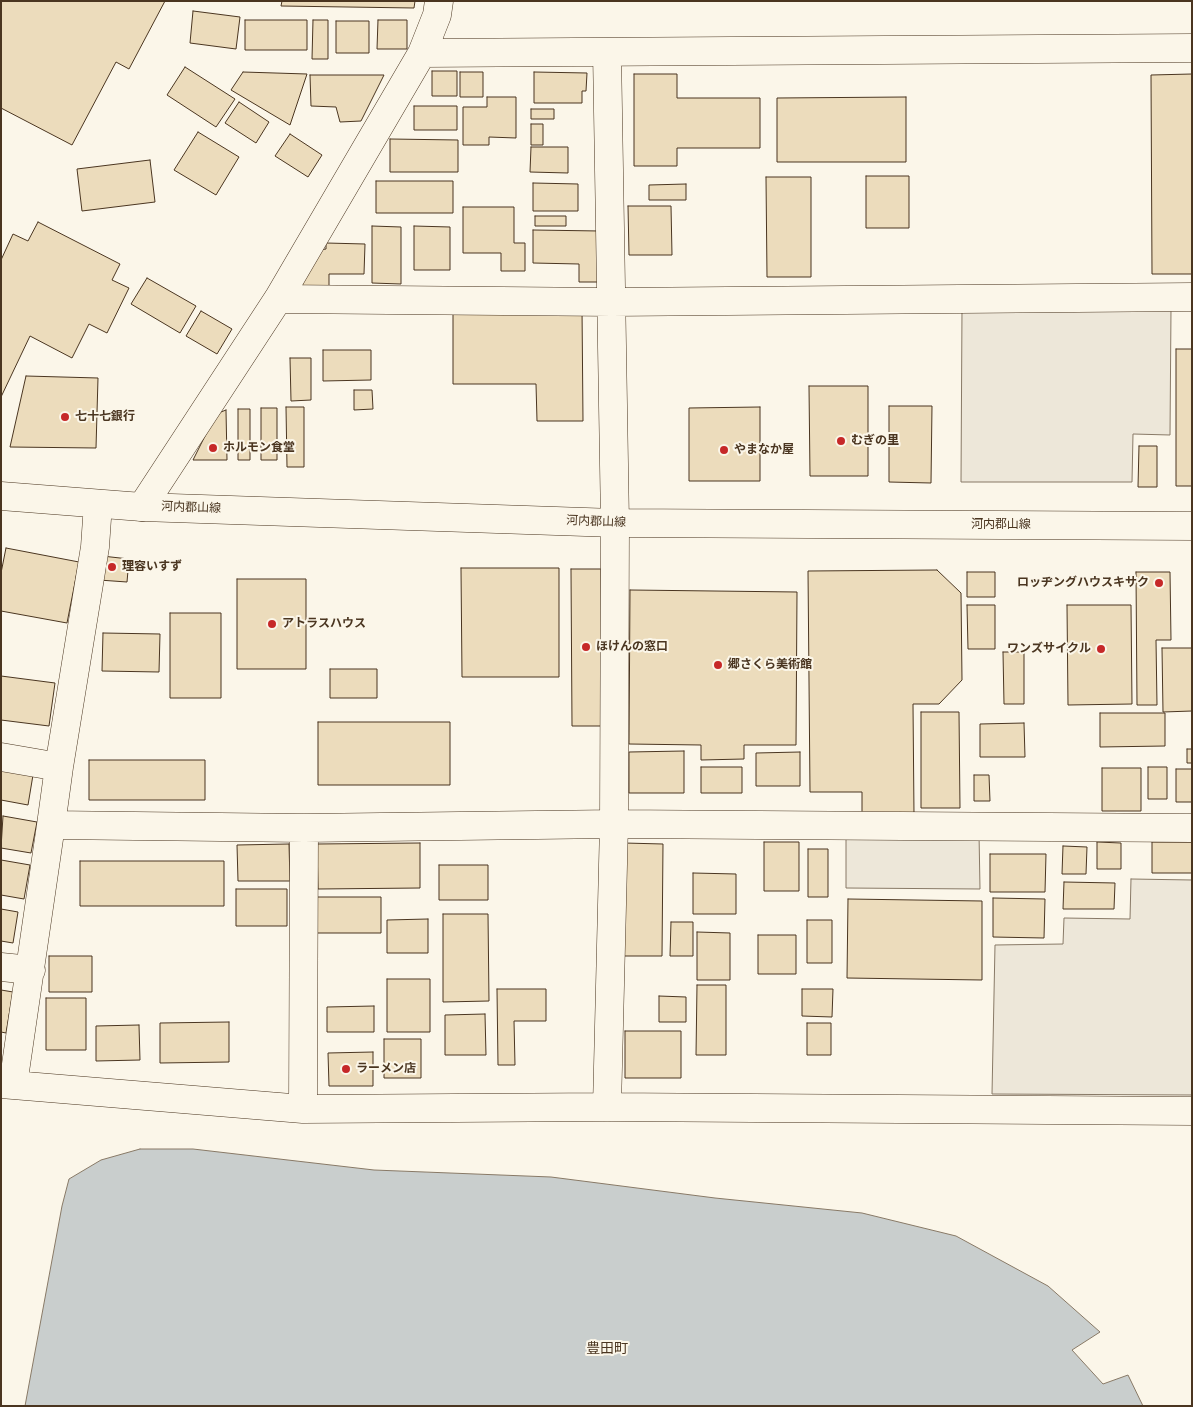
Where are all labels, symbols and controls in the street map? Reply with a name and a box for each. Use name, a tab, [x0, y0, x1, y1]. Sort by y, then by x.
place label: 七十七銀行	[75, 410, 135, 424]
marker: 七十七銀行	[59, 411, 71, 423]
place label: むぎの里	[851, 434, 899, 448]
marker: むぎの里	[835, 435, 847, 447]
place label: ホルモン食堂	[223, 441, 295, 455]
marker: ホルモン食堂	[207, 442, 219, 454]
place label: やまなか屋	[734, 443, 794, 457]
marker: やまなか屋	[718, 444, 730, 456]
street label: 河内郡山線	[161, 500, 221, 516]
street label: 河内郡山線	[566, 514, 626, 530]
street label: 河内郡山線	[971, 518, 1031, 532]
place label: 理容いすず	[122, 560, 182, 574]
marker: 理容いすず	[106, 561, 118, 573]
place label: ロッヂングハウスキサク	[1017, 576, 1149, 590]
marker: ロッヂングハウスキサク	[1153, 577, 1165, 589]
place label: アトラスハウス	[282, 617, 366, 631]
marker: アトラスハウス	[266, 618, 278, 630]
place label: ほけんの窓口	[596, 640, 668, 654]
marker: ほけんの窓口	[580, 641, 592, 653]
place label: ワンズサイクル	[1007, 642, 1091, 656]
marker: ワンズサイクル	[1095, 643, 1107, 655]
place label: 郷さくら美術館	[728, 658, 812, 672]
marker: 郷さくら美術館	[712, 659, 724, 671]
place label: ラーメン店	[356, 1062, 416, 1076]
marker: ラーメン店	[340, 1063, 352, 1075]
district label: 豊田町	[586, 1341, 628, 1357]

